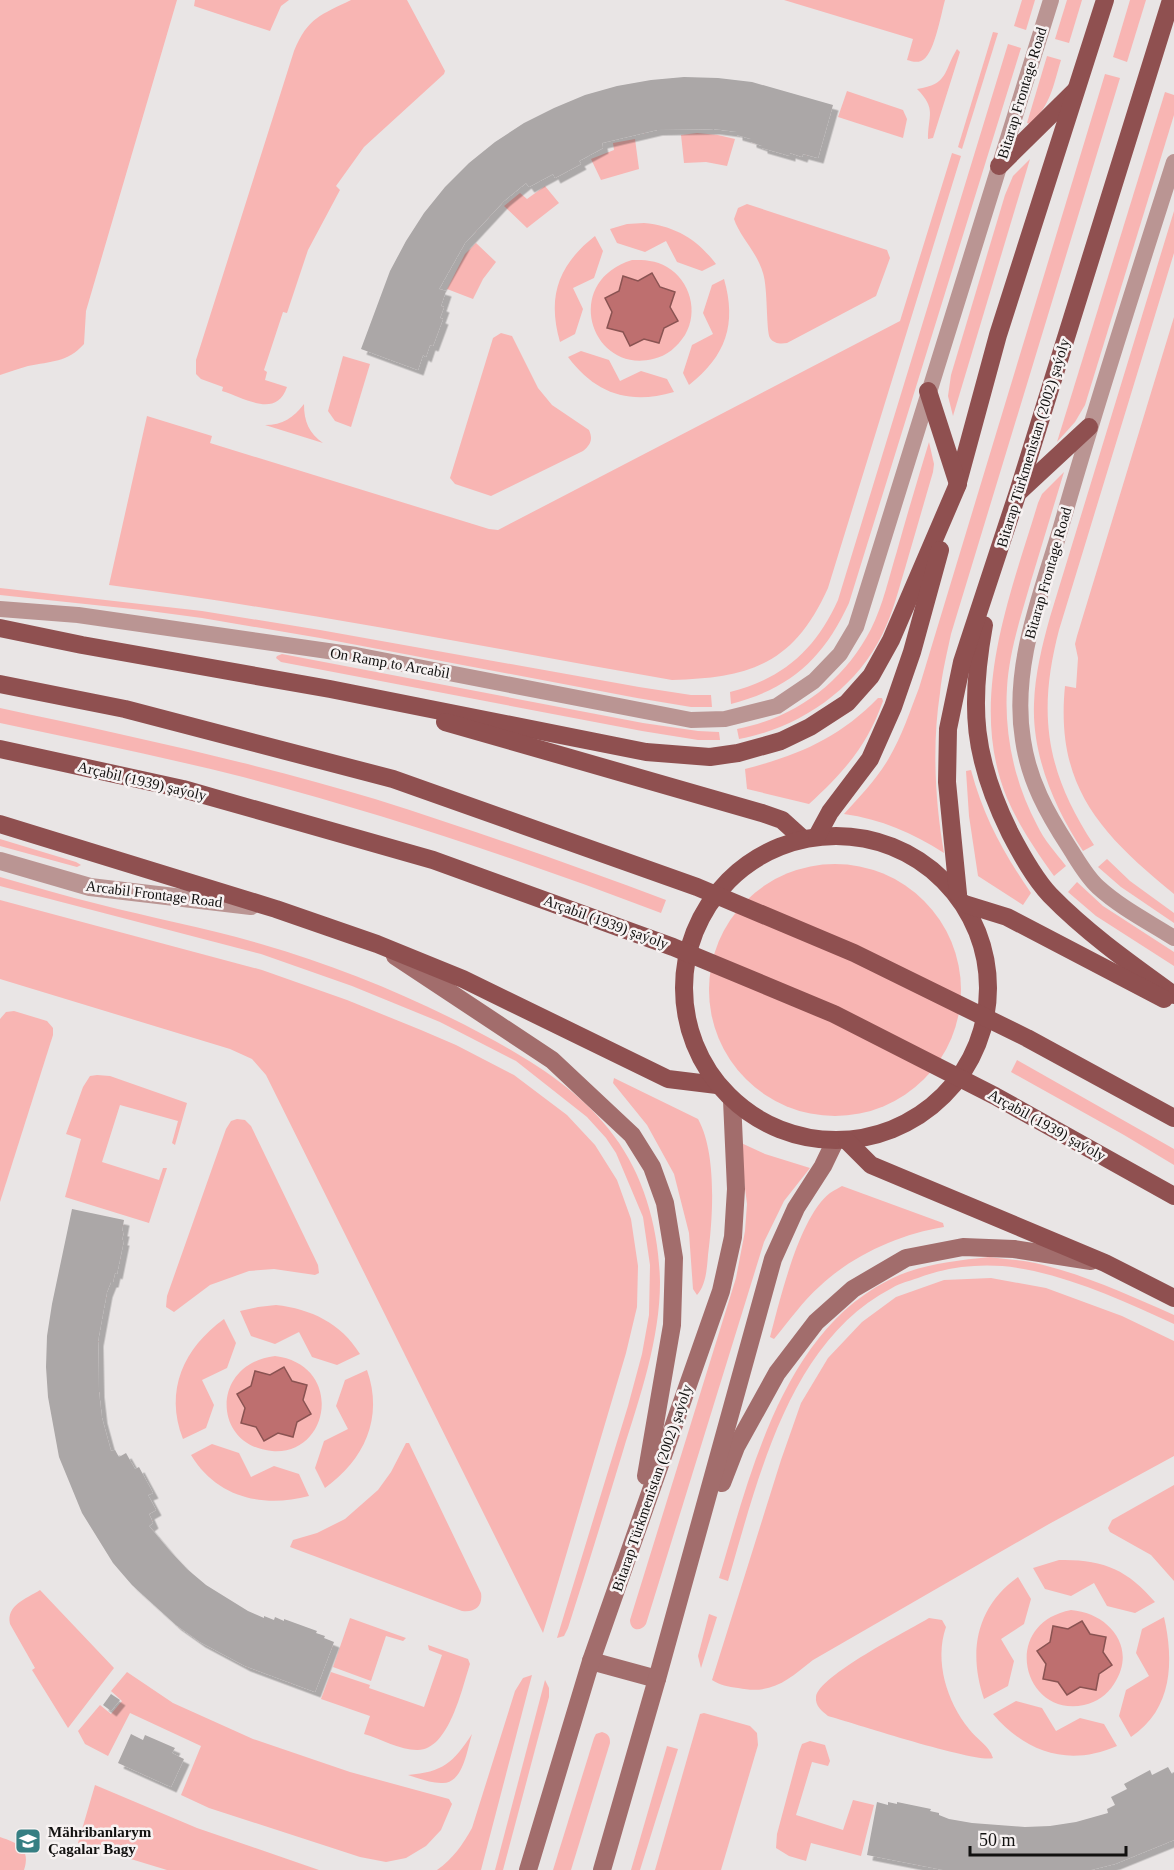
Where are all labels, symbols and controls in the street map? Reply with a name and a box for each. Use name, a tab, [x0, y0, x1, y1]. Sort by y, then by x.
street label: Bitarap Frontage Road	[994, 25, 1050, 161]
street label: Bitarap Türkmenistan (2002) şaýoly	[994, 336, 1074, 550]
street label: Bitarap Frontage Road	[1021, 505, 1075, 641]
street label: On Ramp to Arcabil	[329, 645, 451, 681]
street label: Arçabil (1939) şaýoly	[76, 758, 208, 805]
street label: Arcabil Frontage Road	[85, 878, 224, 910]
street label: Arçabil (1939) şaýoly	[541, 892, 671, 953]
street label: Arçabil (1939) şaýoly	[985, 1086, 1109, 1165]
street label: Bitarap Türkmenistan (2002) şaýoly	[609, 1382, 696, 1594]
scale bar	[970, 1819, 1126, 1857]
place label: Mähribanlarym Çagalar Bagy	[48, 1824, 152, 1857]
school or university icon: Mähribanlarym Çagalar Bagy	[13, 1826, 43, 1856]
text: 50 m	[979, 1830, 1016, 1850]

